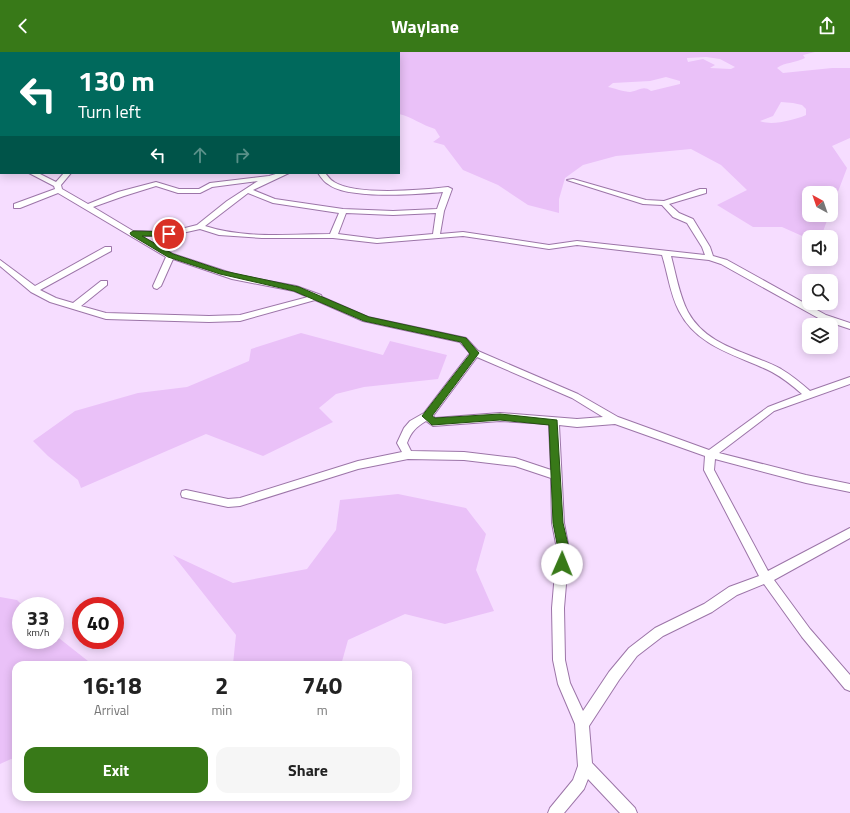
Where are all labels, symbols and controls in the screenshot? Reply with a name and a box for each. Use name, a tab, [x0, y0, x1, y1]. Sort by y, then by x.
text: Waylane	[391, 13, 459, 40]
icon: back	[12, 15, 34, 37]
icon: share	[816, 15, 838, 37]
text: 130 m	[78, 59, 155, 102]
icon: left	[12, 68, 64, 120]
text: Turn left	[78, 98, 141, 125]
icon: left	[147, 144, 169, 166]
icon: ahead	[189, 144, 211, 166]
icon: right	[231, 144, 253, 166]
north arrow	[802, 186, 838, 222]
map controls	[802, 186, 838, 354]
pin	[152, 217, 186, 251]
icon: arrive	[158, 223, 180, 245]
button: sound	[802, 230, 838, 266]
button: search	[802, 274, 838, 310]
button: layers	[802, 318, 838, 354]
position arrow	[541, 543, 583, 585]
speed limit sign: 40	[72, 597, 124, 649]
text: 33	[27, 602, 49, 633]
text: km/h	[27, 625, 49, 640]
text: 16:18	[82, 667, 142, 703]
text: 2	[215, 667, 229, 703]
text: 740	[302, 667, 342, 703]
text: Arrival	[94, 700, 129, 720]
text: min	[211, 700, 232, 720]
text: m	[317, 700, 328, 720]
button: Exit	[24, 747, 208, 793]
button: Share	[216, 747, 400, 793]

